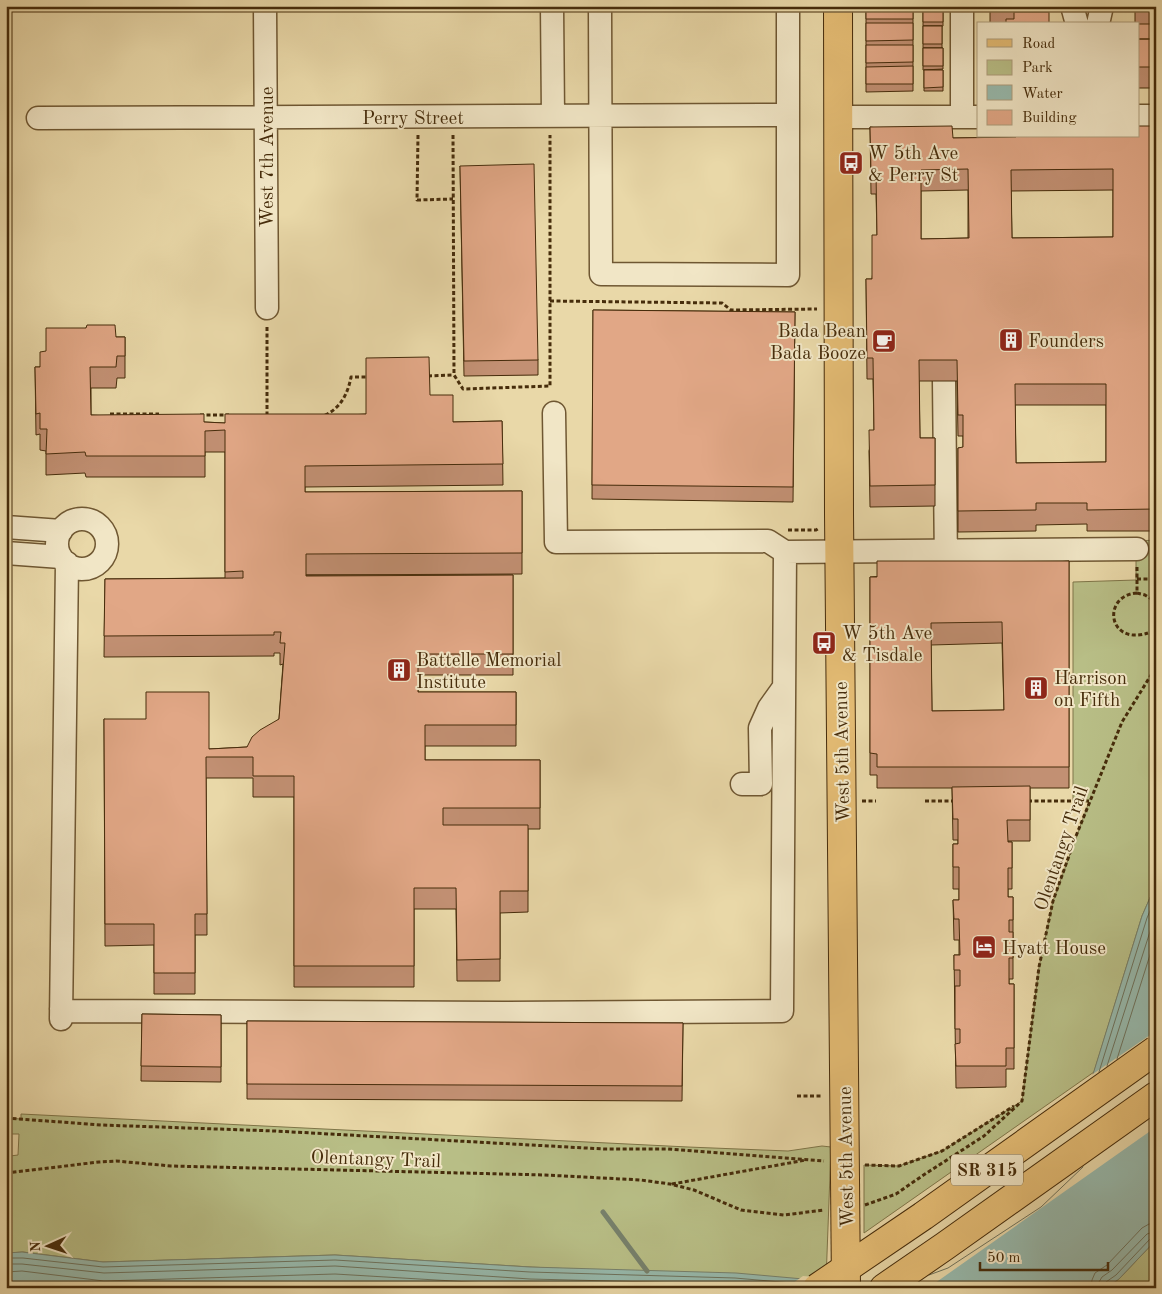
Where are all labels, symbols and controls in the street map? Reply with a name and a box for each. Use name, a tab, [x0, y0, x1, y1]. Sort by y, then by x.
legend	[977, 22, 1140, 138]
text: Road	[1022, 37, 1056, 52]
text: Park	[1022, 61, 1053, 76]
street label: West 7th Avenue	[259, 86, 278, 228]
text: Water	[1022, 87, 1063, 102]
street label: Perry Street	[362, 110, 464, 129]
text: Building	[1022, 111, 1077, 126]
place label: W 5th Ave & Perry St	[868, 145, 958, 186]
bus stop icon: W 5th Ave & Perry St	[838, 150, 864, 176]
place label: Bada Bean Bada Booze	[770, 323, 866, 364]
building icon: Founders	[998, 327, 1024, 353]
cafe icon: Bada Bean Bada Booze	[871, 328, 897, 354]
place label: Founders	[1028, 333, 1104, 352]
place label: W 5th Ave & Tisdale	[842, 625, 932, 666]
bus stop icon: W 5th Ave & Tisdale	[811, 630, 837, 656]
place label: Battelle Memorial Institute	[416, 652, 561, 693]
building icon: Battelle Memorial Institute	[386, 657, 412, 683]
place label: Harrison on Fifth	[1054, 670, 1127, 711]
building icon: Harrison on Fifth	[1023, 675, 1049, 701]
street label: West 5th Avenue	[833, 681, 854, 823]
street label: Olentangy Trail	[1032, 784, 1093, 914]
hotel icon: Hyatt House	[971, 934, 997, 960]
place label: Hyatt House	[1002, 940, 1106, 959]
street label: West 5th Avenue	[837, 1086, 858, 1228]
street label: Olentangy Trail	[310, 1149, 441, 1172]
road number: SR 315	[951, 1154, 1023, 1186]
north arrow	[22, 1222, 72, 1272]
scale bar	[980, 1239, 1107, 1271]
text: N	[29, 1241, 43, 1252]
text: 50 m	[987, 1251, 1021, 1266]

